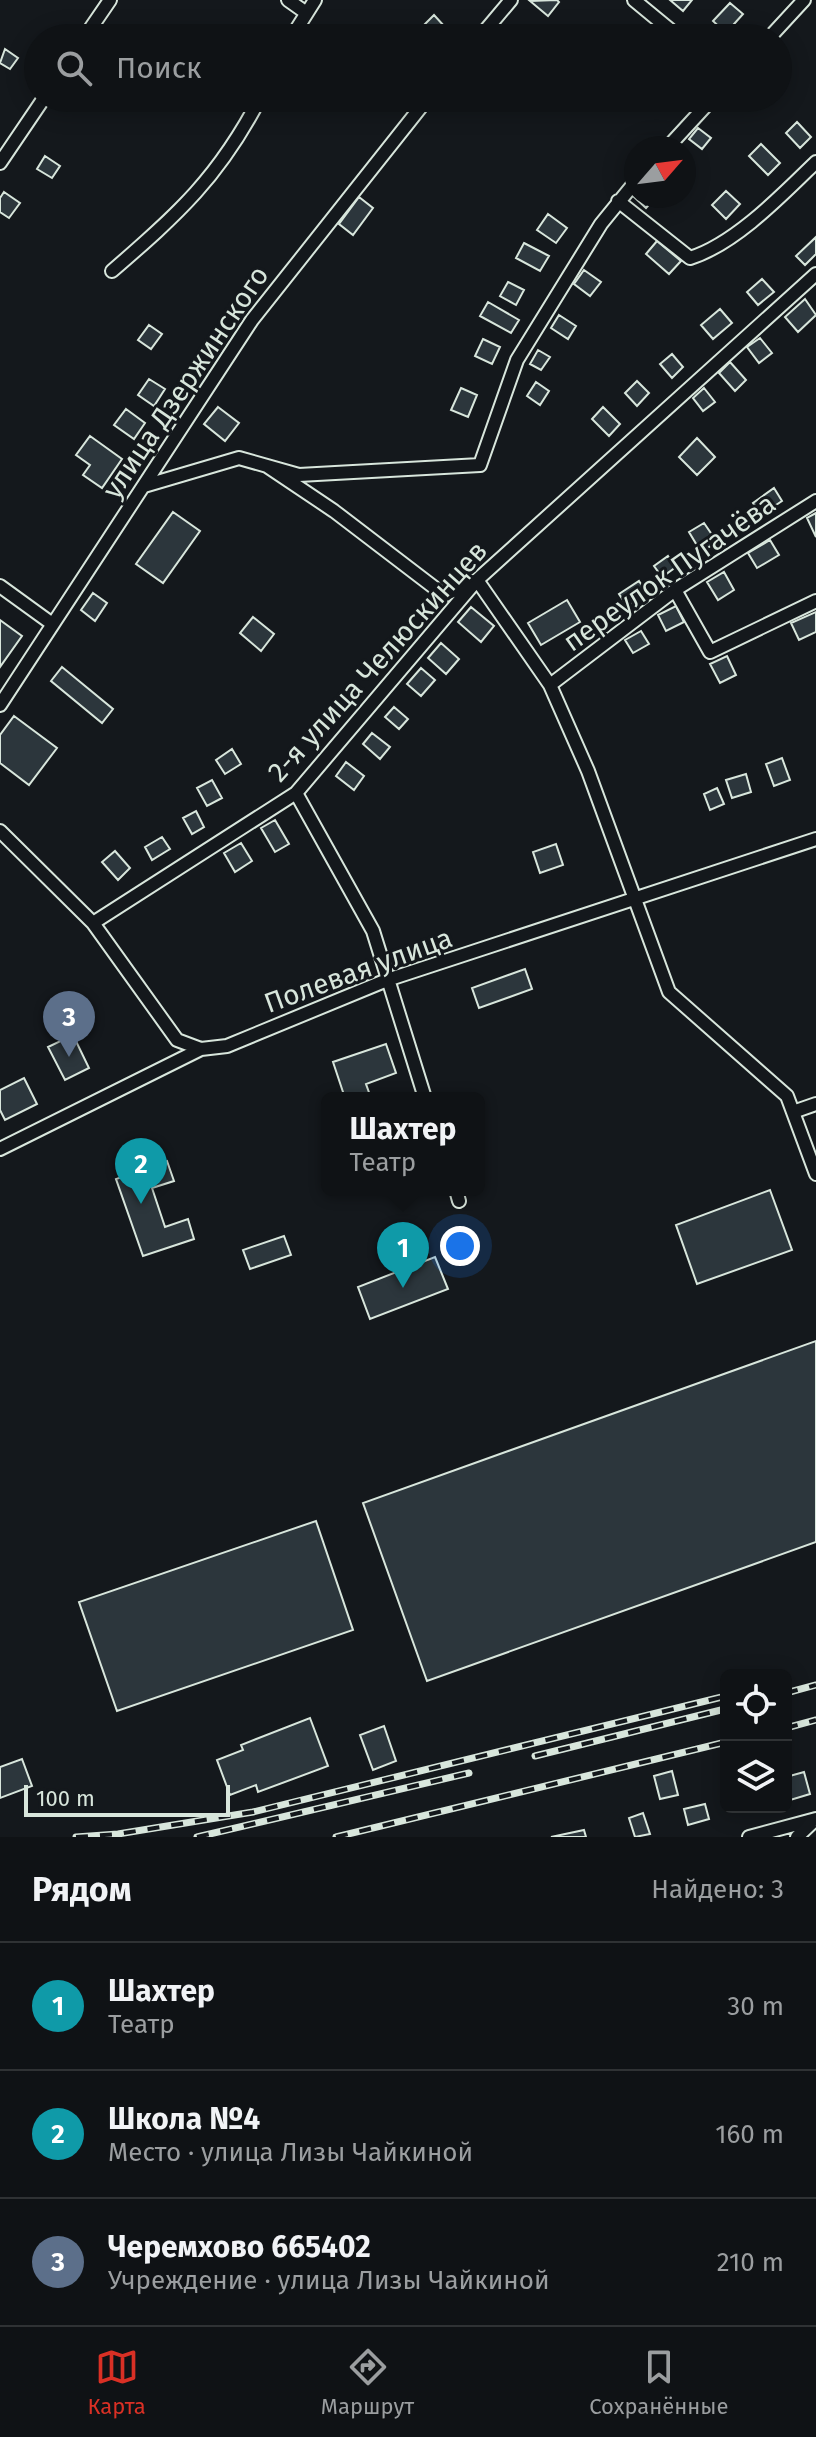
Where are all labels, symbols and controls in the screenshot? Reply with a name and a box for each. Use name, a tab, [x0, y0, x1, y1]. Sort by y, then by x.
search box	[24, 24, 792, 112]
icon: search	[52, 46, 96, 90]
text: Поиск	[116, 50, 202, 86]
north arrow	[624, 136, 696, 208]
street label: улица Дзержинского	[95, 260, 276, 505]
street label: переулок Пугачёва	[557, 487, 782, 658]
street label: 2-я улица Челюскинцев	[261, 534, 494, 788]
street label: Полевая улица	[260, 921, 457, 1020]
pin: 3	[43, 991, 95, 1057]
popup	[321, 1092, 485, 1196]
text: Шахтер	[350, 1111, 456, 1147]
pin: 2	[115, 1138, 167, 1204]
text: Театр	[350, 1147, 416, 1178]
pin: 1	[377, 1222, 429, 1288]
your location	[440, 1226, 480, 1266]
map controls	[720, 1669, 792, 1813]
button: locate	[720, 1669, 792, 1741]
button: layers	[720, 1741, 792, 1813]
scale bar	[24, 1781, 230, 1817]
text: 100 m	[36, 1785, 95, 1812]
text: Рядом	[32, 1869, 131, 1910]
text: Найдено: 3	[651, 1874, 784, 1905]
text: Шахтер	[108, 1973, 215, 2009]
text: 1	[52, 1991, 64, 2022]
text: 30 m	[727, 1991, 784, 2022]
text: Театр	[108, 2009, 175, 2040]
text: Школа №4	[108, 2101, 260, 2137]
text: 2	[51, 2119, 65, 2150]
text: 160 m	[715, 2119, 784, 2150]
text: Место · улица Лизы Чайкиной	[108, 2137, 473, 2168]
text: Черемхово 665402	[108, 2229, 371, 2265]
text: 3	[51, 2247, 65, 2278]
text: 210 m	[717, 2247, 784, 2278]
text: Учреждение · улица Лизы Чайкиной	[108, 2265, 550, 2296]
tab: Карта	[88, 2345, 146, 2420]
tab: Маршрут	[321, 2345, 414, 2420]
tab: Сохранённые	[589, 2345, 729, 2420]

